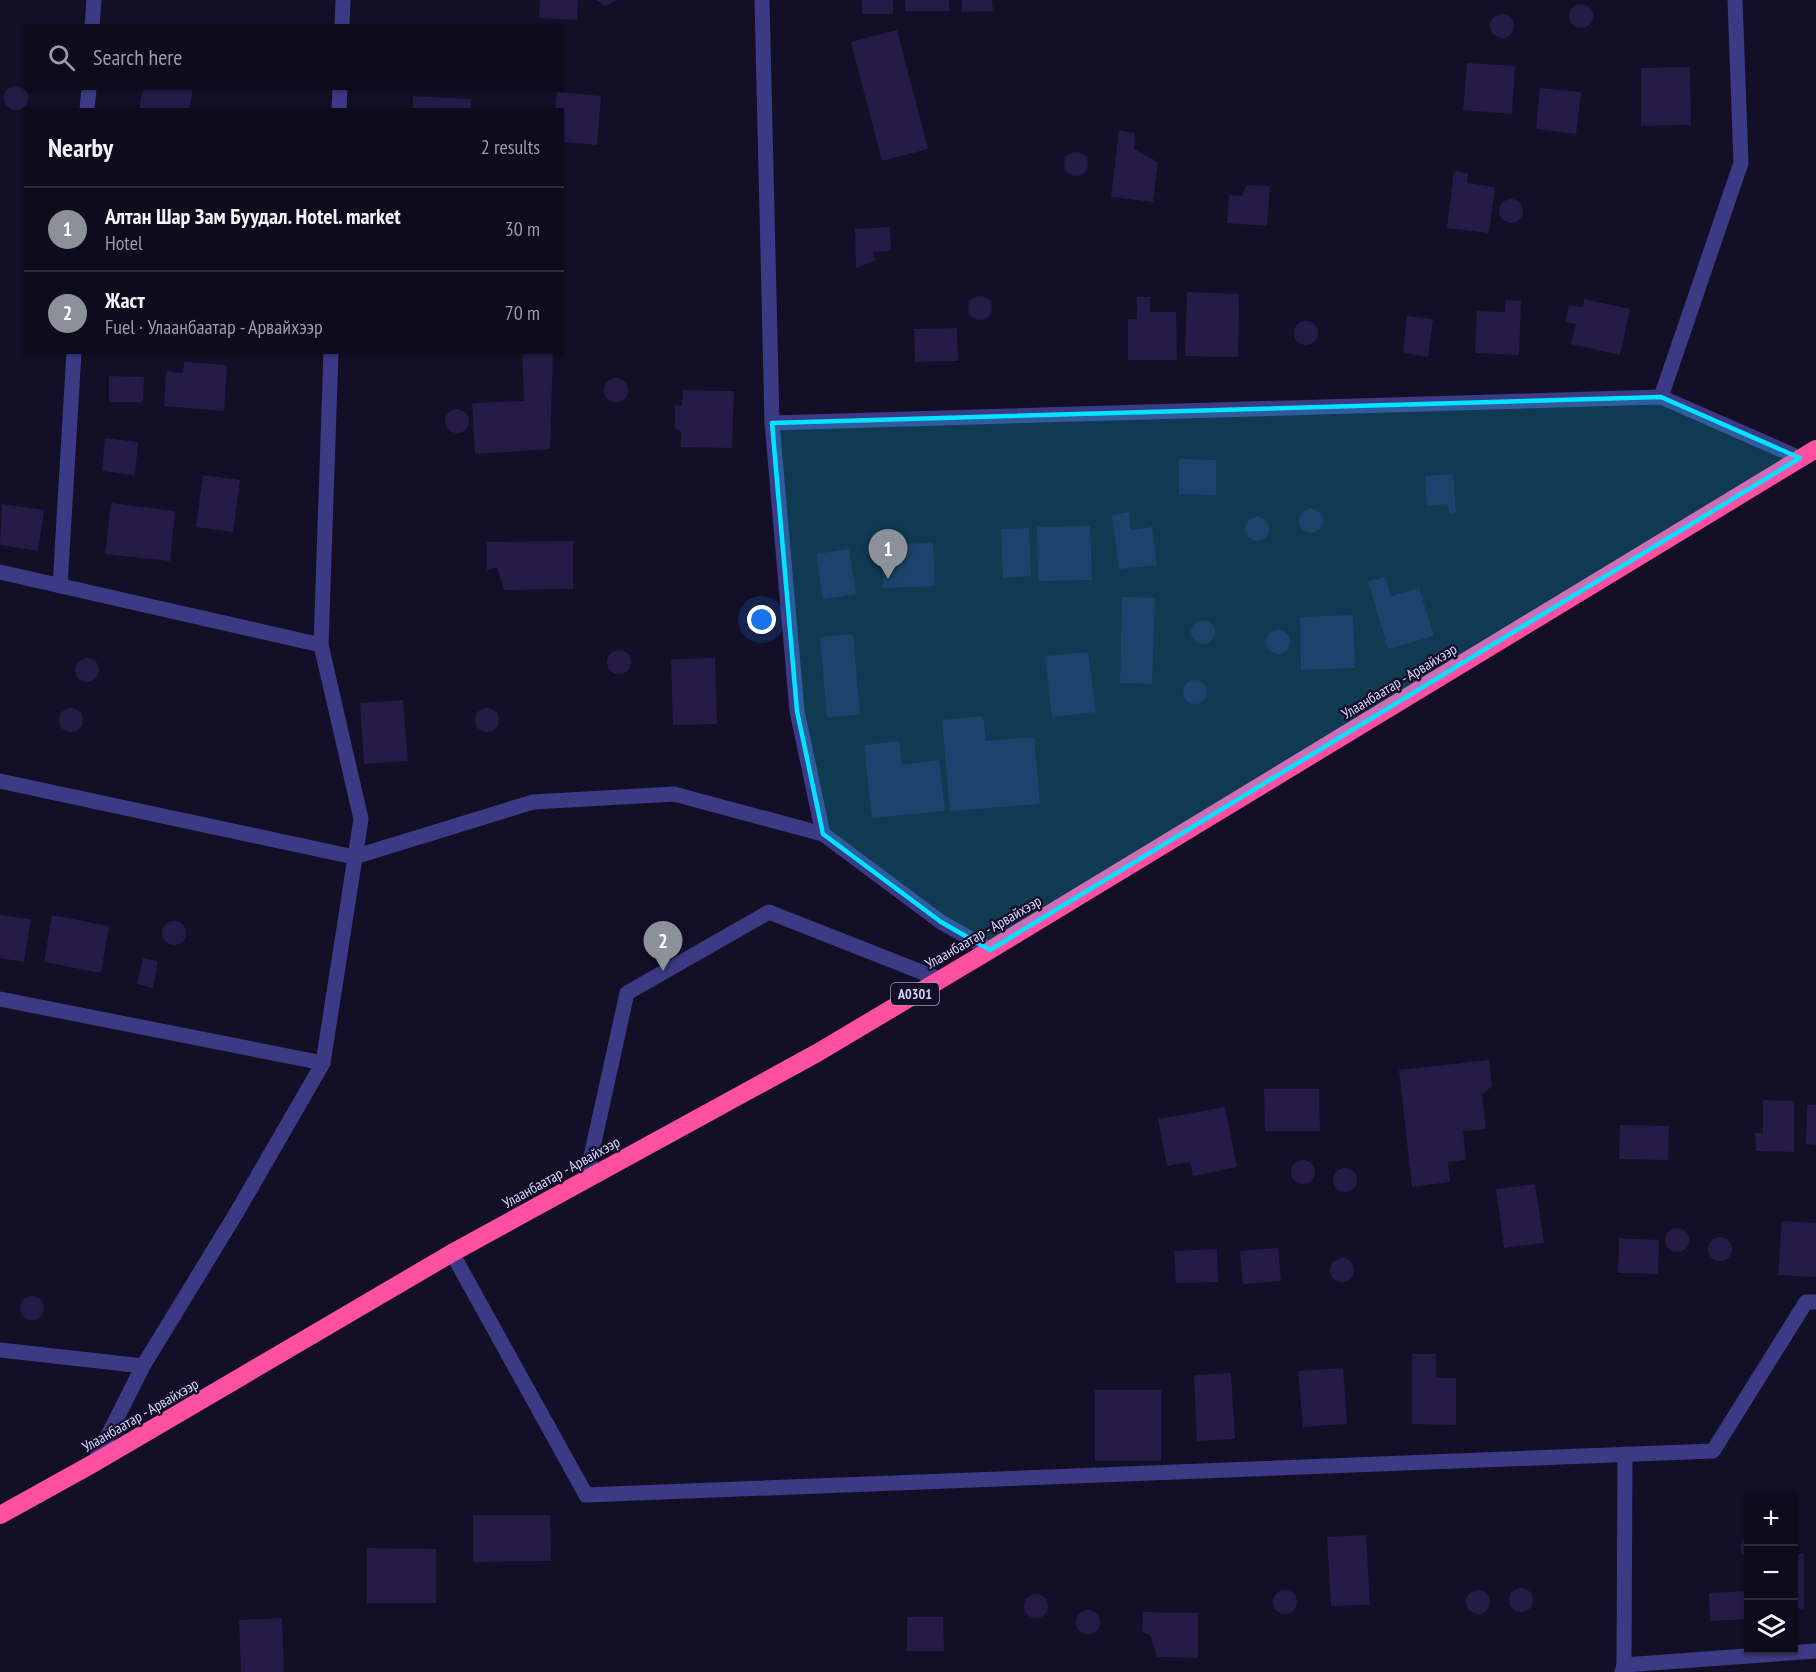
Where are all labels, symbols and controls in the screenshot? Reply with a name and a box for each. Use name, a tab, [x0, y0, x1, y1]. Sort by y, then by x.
search box	[24, 24, 564, 90]
icon: search	[45, 41, 78, 74]
text: Search here	[93, 43, 182, 71]
text: Nearby	[48, 131, 113, 164]
text: 2 results	[481, 134, 540, 160]
text: Алтан Шар Зам Буудал. Hotel. market	[105, 202, 401, 230]
text: 1	[63, 216, 72, 242]
text: 30 m	[505, 216, 540, 242]
text: Hotel	[105, 230, 143, 256]
text: Жаст	[105, 286, 145, 314]
text: 2	[63, 300, 72, 326]
text: 70 m	[505, 300, 540, 326]
text: Fuel · Улаанбаатар - Арвайхээр	[105, 314, 323, 340]
pin: 1	[868, 530, 908, 579]
your location	[747, 605, 776, 634]
street label: Улаанбаатар - Арвайхээр	[1338, 639, 1460, 723]
street label: Улаанбаатар - Арвайхээр	[921, 891, 1045, 973]
pin: 2	[644, 922, 682, 971]
road number: A0301	[891, 983, 939, 1005]
street label: Улаанбаатар - Арвайхээр	[499, 1132, 623, 1212]
street label: Улаанбаатар - Арвайхээр	[78, 1374, 202, 1456]
map controls	[1744, 1492, 1798, 1654]
button: +	[1744, 1492, 1798, 1546]
button: −	[1744, 1546, 1798, 1600]
button: layers	[1744, 1600, 1798, 1654]

